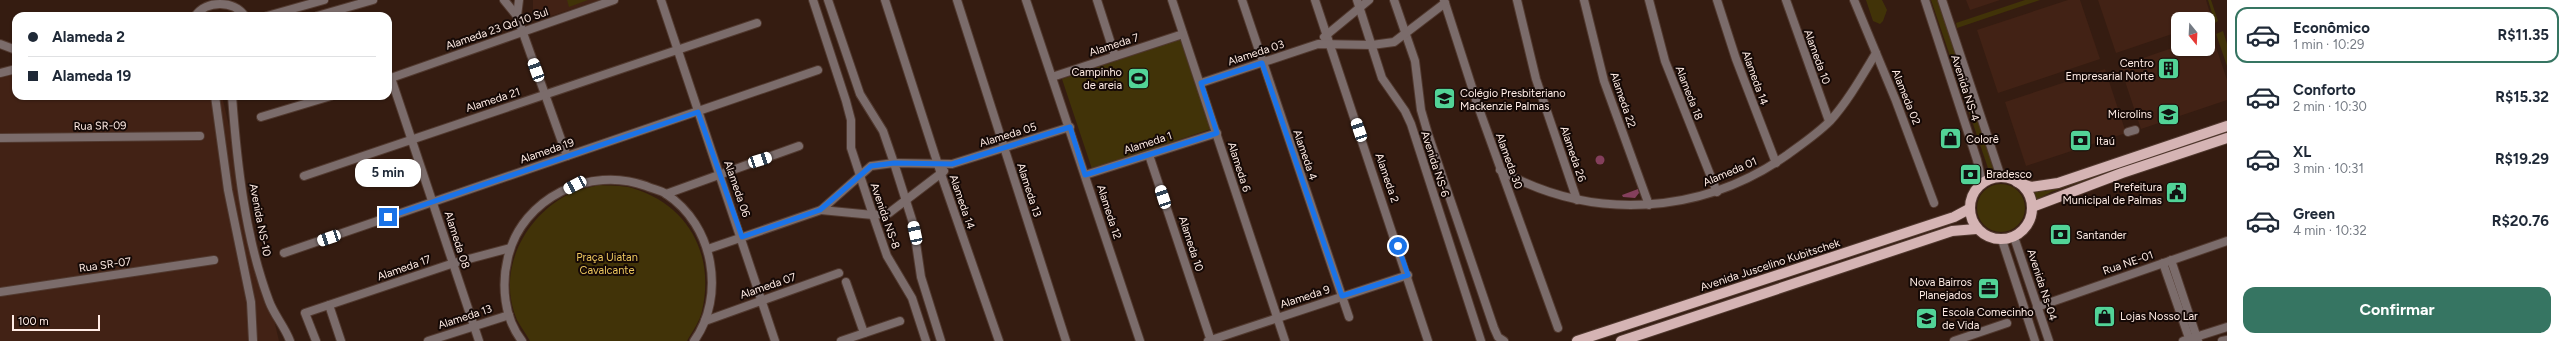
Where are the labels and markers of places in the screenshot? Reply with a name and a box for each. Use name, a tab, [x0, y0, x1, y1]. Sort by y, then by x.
building icon: Centro Empresarial Norte	[2156, 56, 2182, 82]
place label: Centro Empresarial Norte	[2065, 57, 2154, 83]
sports icon: Campinho de areia	[1125, 65, 1151, 91]
place label: Campinho de areia	[1071, 66, 1122, 92]
school or university icon: Colégio Presbiteriano Mackenzie Palmas	[1432, 86, 1458, 112]
place label: Colégio Presbiteriano Mackenzie Palmas	[1460, 87, 1566, 113]
school or university icon: Microlins	[2155, 101, 2181, 127]
place label: Microlins	[2108, 108, 2152, 121]
shop icon: Colorê	[1938, 126, 1964, 152]
bank icon: Itaú	[2068, 128, 2094, 154]
place label: Colorê	[1966, 133, 1999, 146]
place label: Itaú	[2096, 135, 2115, 148]
bank icon: Bradesco	[1958, 161, 1984, 187]
place label: Bradesco	[1986, 168, 2032, 181]
public building icon: Prefeitura Municipal de Palmas	[2164, 180, 2190, 206]
place label: Prefeitura Municipal de Palmas	[2063, 181, 2162, 207]
bank icon: Santander	[2047, 222, 2073, 248]
place label: Santander	[2076, 229, 2127, 242]
office icon: Nova Bairros Planejados	[1975, 275, 2001, 301]
place label: Nova Bairros Planejados	[1910, 276, 1972, 302]
shop icon: Lojas Nosso Lar	[2092, 303, 2118, 329]
school or university icon: Escola Comecinho de Vida	[1913, 305, 1939, 331]
place label: Escola Comecinho de Vida	[1942, 306, 2034, 332]
place label: Lojas Nosso Lar	[2120, 310, 2198, 323]

